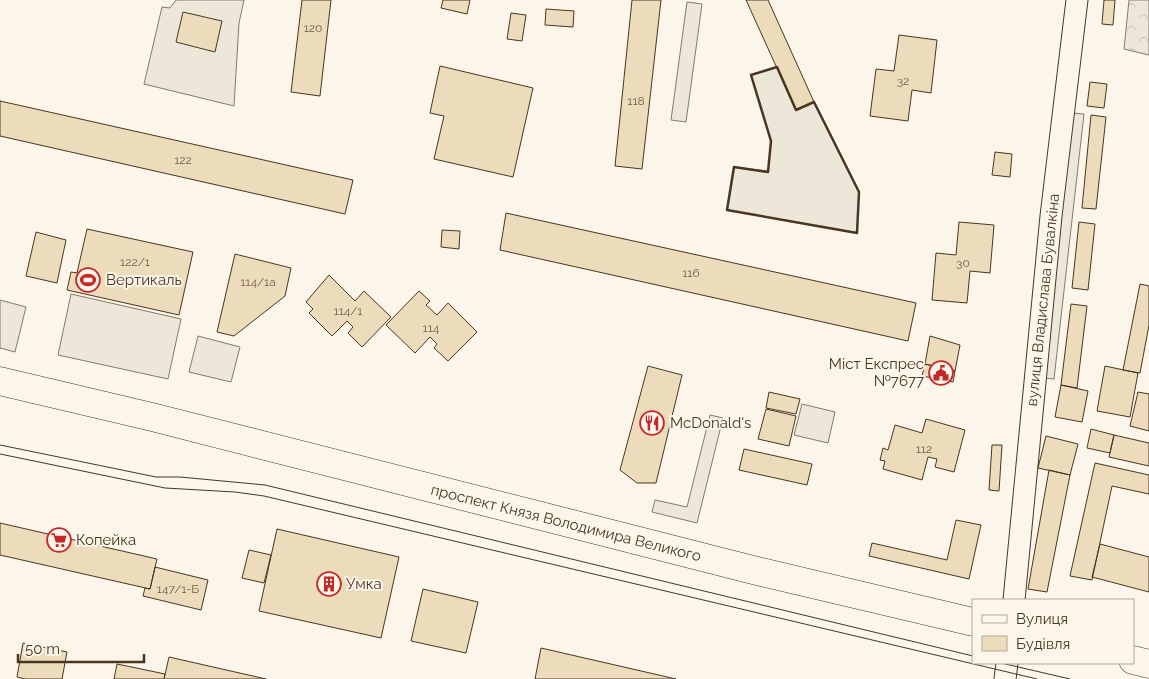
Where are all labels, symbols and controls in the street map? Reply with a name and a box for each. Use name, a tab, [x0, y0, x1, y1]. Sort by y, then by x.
house number: 120	[304, 21, 322, 35]
house number: 32	[897, 74, 909, 88]
house number: 118	[627, 94, 645, 108]
house number: 122	[174, 153, 192, 167]
street label: вулиця Владислава Бувалкіна	[1023, 193, 1063, 407]
house number: 122/1	[120, 255, 150, 269]
house number: 30	[956, 256, 970, 270]
house number: 116	[682, 266, 700, 280]
sports icon: Вертикаль	[75, 267, 101, 293]
place label: Вертикаль	[106, 271, 182, 289]
house number: 114/1а	[240, 275, 276, 289]
house number: 114/1	[334, 304, 362, 318]
house number: 114	[423, 321, 440, 335]
place label: Міст Експрес №7677	[829, 355, 924, 390]
public building icon: Міст Експрес №7677	[928, 360, 954, 386]
restaurant icon: McDonald's	[639, 410, 665, 436]
place label: McDonald's	[670, 414, 751, 432]
house number: 112	[916, 442, 932, 456]
street label: проспект Князя Володимира Великого	[429, 481, 703, 565]
supermarket icon: Копейка	[46, 527, 72, 553]
place label: Копейка	[76, 531, 136, 549]
building icon: Умка	[316, 571, 342, 597]
place label: Умка	[346, 575, 382, 593]
house number: 147/1-Б	[157, 582, 199, 596]
legend	[972, 599, 1134, 664]
text: Вулиця	[1016, 610, 1068, 628]
scale bar	[18, 632, 144, 664]
text: Будівля	[1016, 635, 1070, 653]
text: 50 m	[25, 640, 60, 658]

